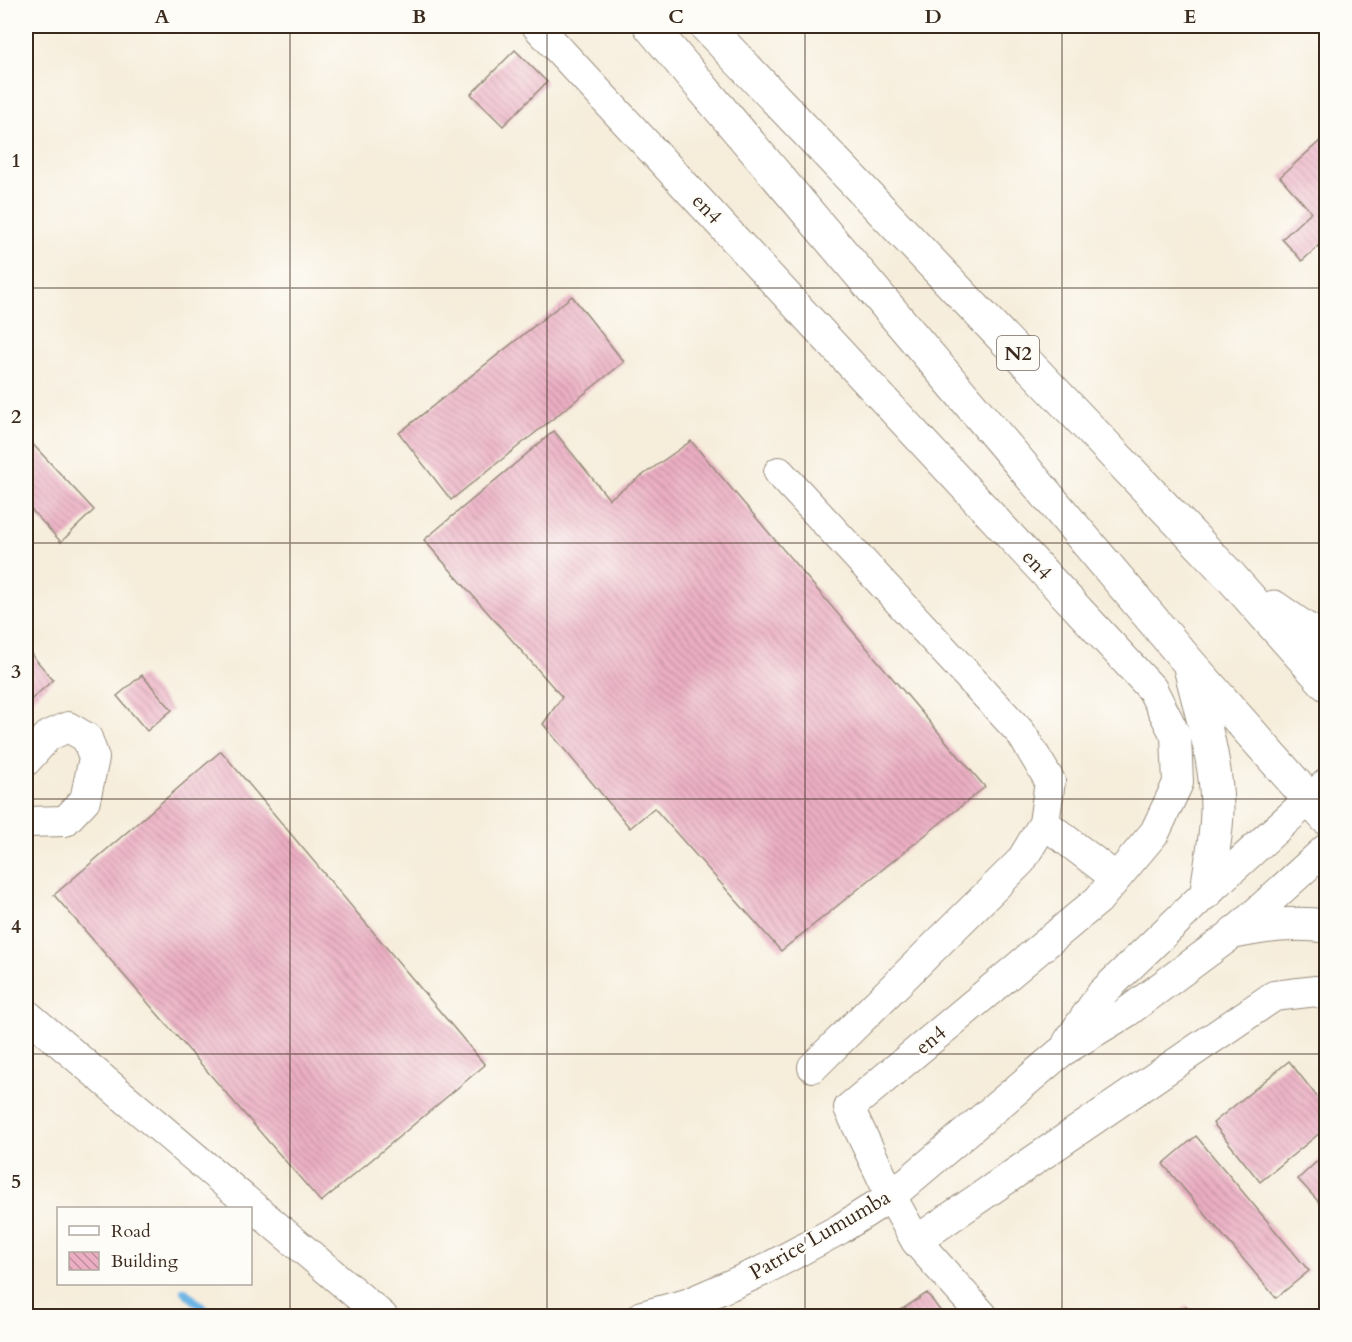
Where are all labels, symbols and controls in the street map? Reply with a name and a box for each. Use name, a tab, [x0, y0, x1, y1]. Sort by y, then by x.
text: A	[154, 3, 170, 30]
text: B	[412, 3, 426, 30]
text: C	[668, 3, 684, 30]
text: D	[924, 3, 942, 30]
text: E	[1184, 3, 1196, 30]
text: 1	[11, 147, 21, 174]
street label: en4	[685, 187, 729, 231]
road number: N2	[997, 336, 1039, 370]
text: 2	[11, 403, 21, 430]
street label: en4	[1015, 543, 1059, 587]
text: 3	[11, 658, 21, 685]
text: 4	[11, 913, 21, 940]
street label: en4	[909, 1018, 953, 1061]
text: 5	[11, 1168, 21, 1195]
street label: Patrice Lumumba	[744, 1183, 896, 1287]
legend	[57, 1207, 252, 1285]
text: Road	[111, 1219, 151, 1244]
text: Building	[111, 1249, 179, 1274]

